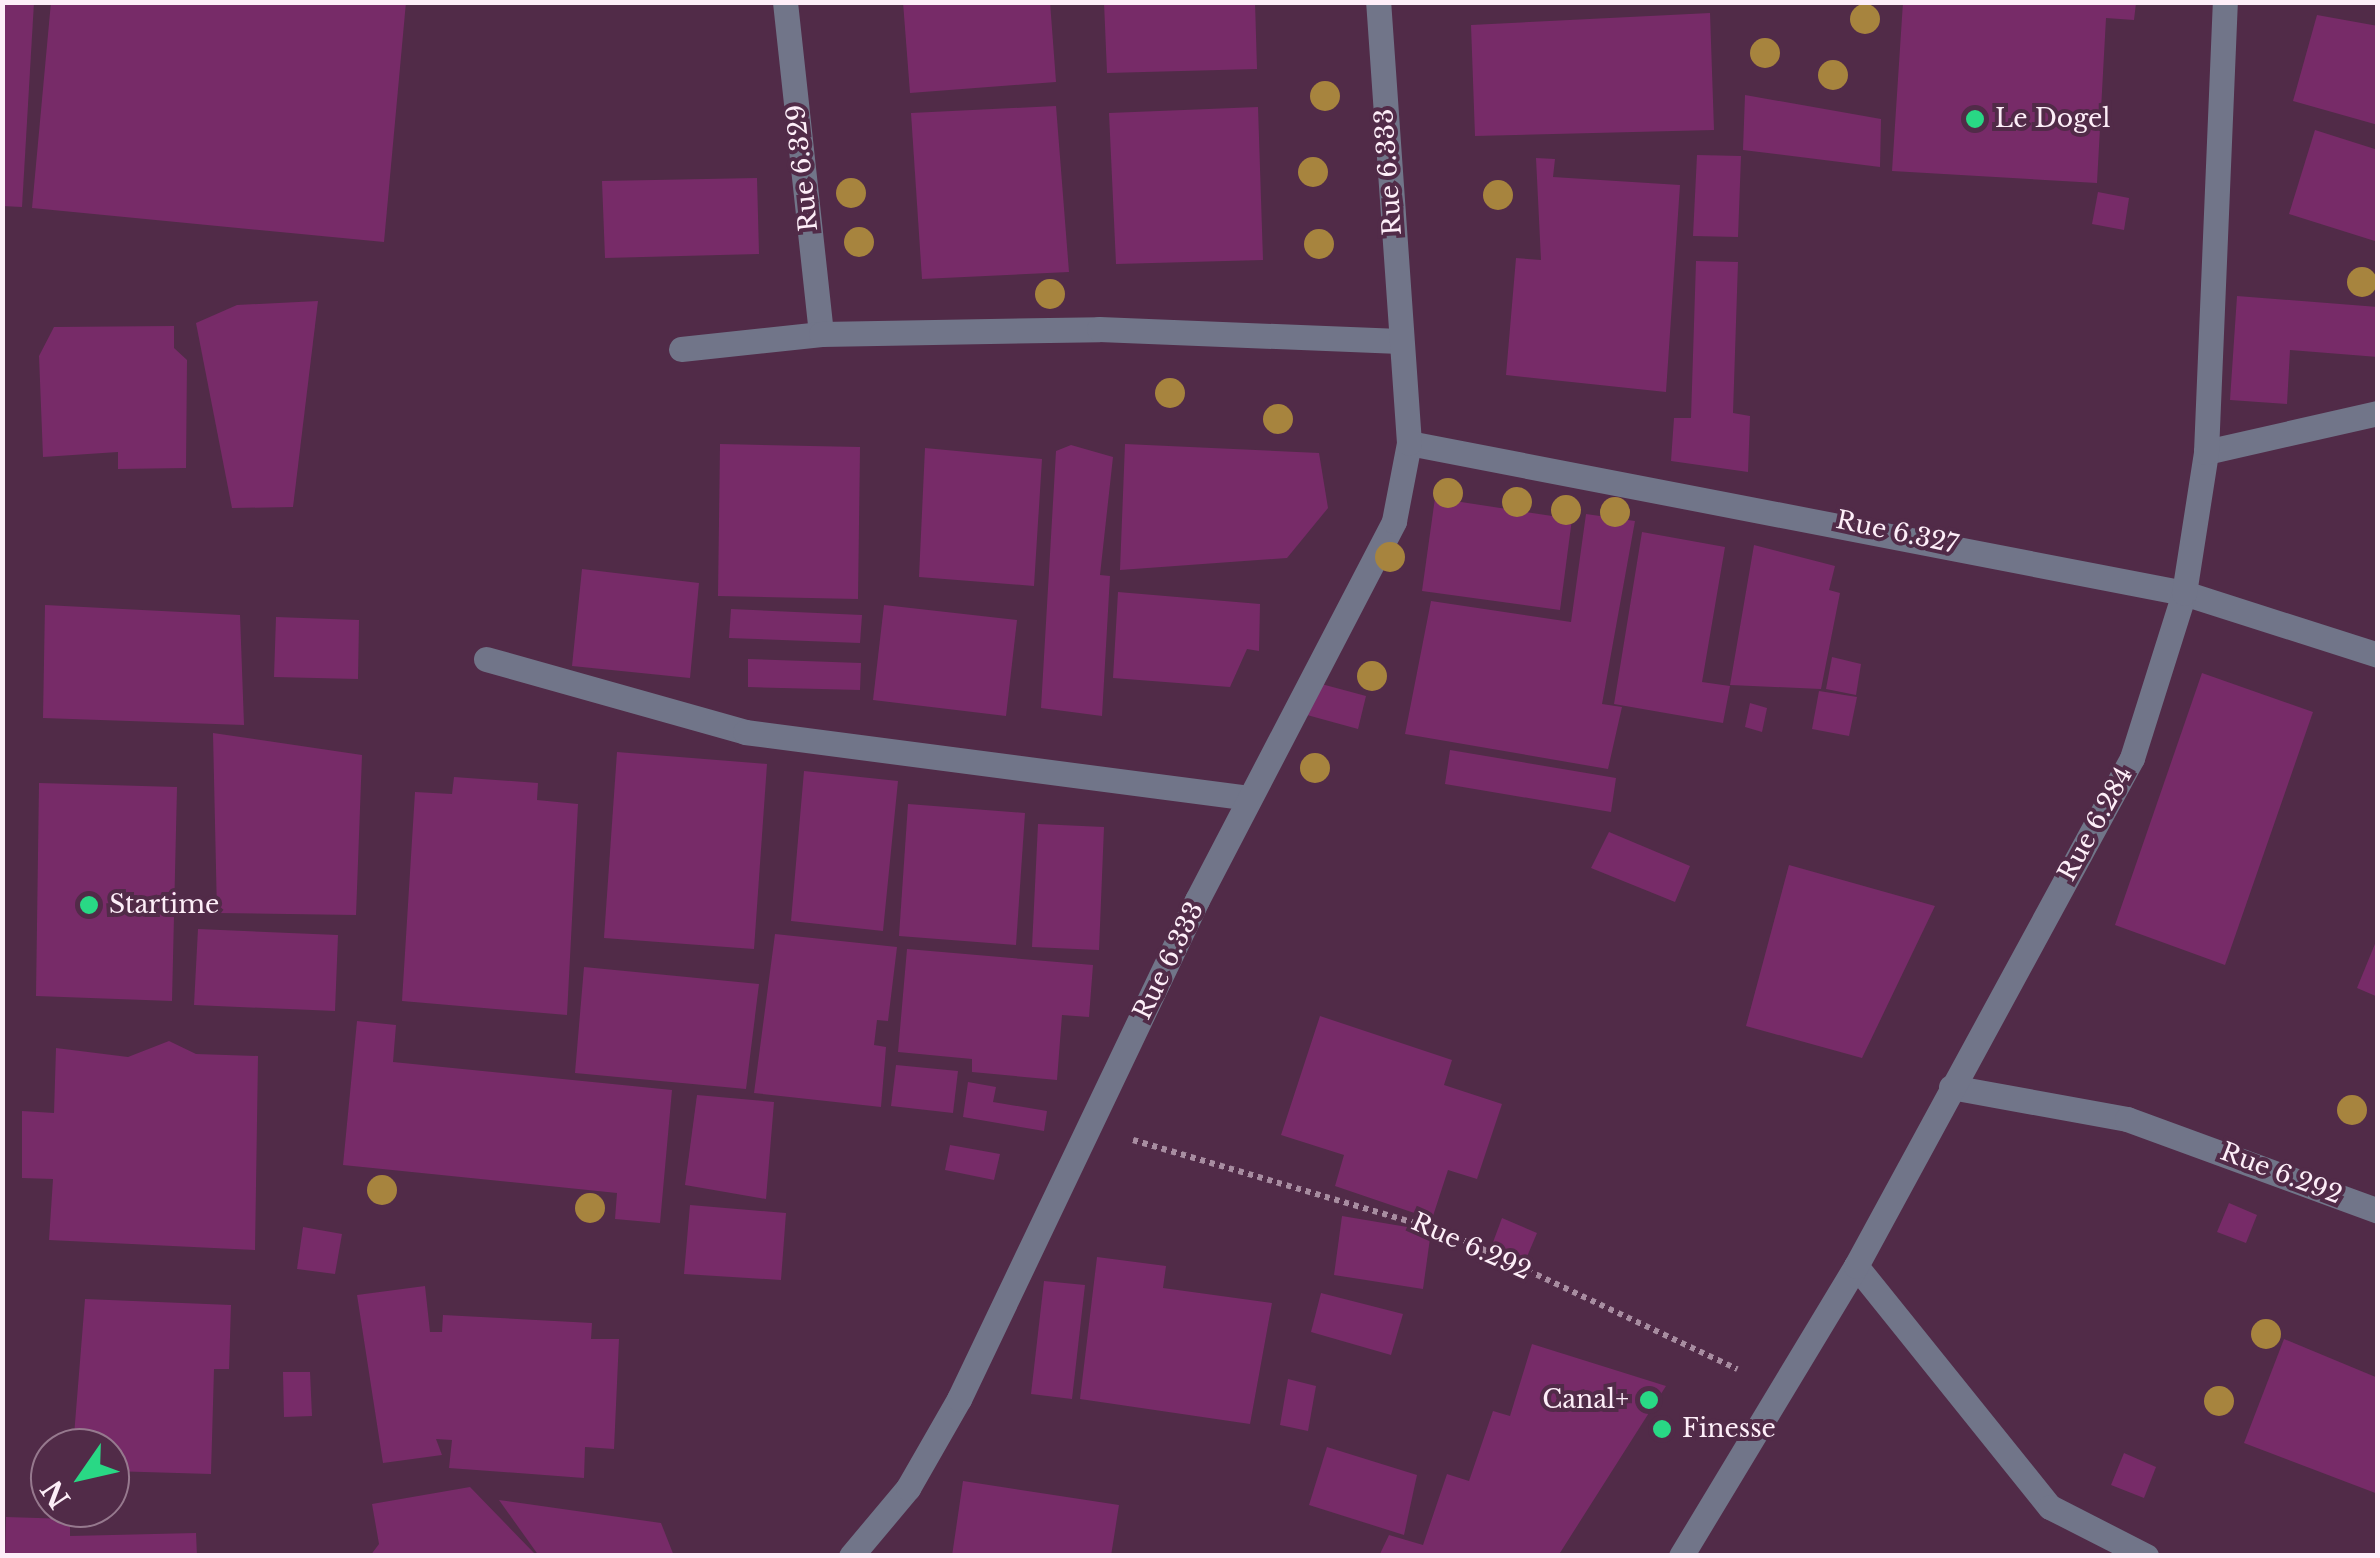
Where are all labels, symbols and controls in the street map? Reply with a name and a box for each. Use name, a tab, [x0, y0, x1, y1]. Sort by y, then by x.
street label: Rue 6.329	[781, 103, 825, 233]
place label: Le Dogel	[1995, 104, 2110, 134]
street label: Rue 6.333	[1370, 108, 1408, 236]
marker: Le Dogel	[1964, 108, 1986, 130]
street label: Rue 6.327	[1833, 505, 1961, 561]
street label: Rue 6.284	[2052, 762, 2140, 886]
place label: Startime	[109, 890, 219, 920]
marker: Startime	[78, 894, 100, 916]
street label: Rue 6.333	[1128, 897, 1210, 1025]
street label: Rue 6.292	[2216, 1137, 2346, 1211]
street label: Rue 6.292	[1407, 1207, 1535, 1287]
place label: Canal+	[1542, 1385, 1629, 1415]
marker: Canal+	[1638, 1389, 1660, 1411]
place label: Finesse	[1682, 1414, 1776, 1444]
marker: Finesse	[1651, 1418, 1673, 1440]
north arrow	[30, 1428, 130, 1528]
text: N	[35, 1473, 78, 1515]

